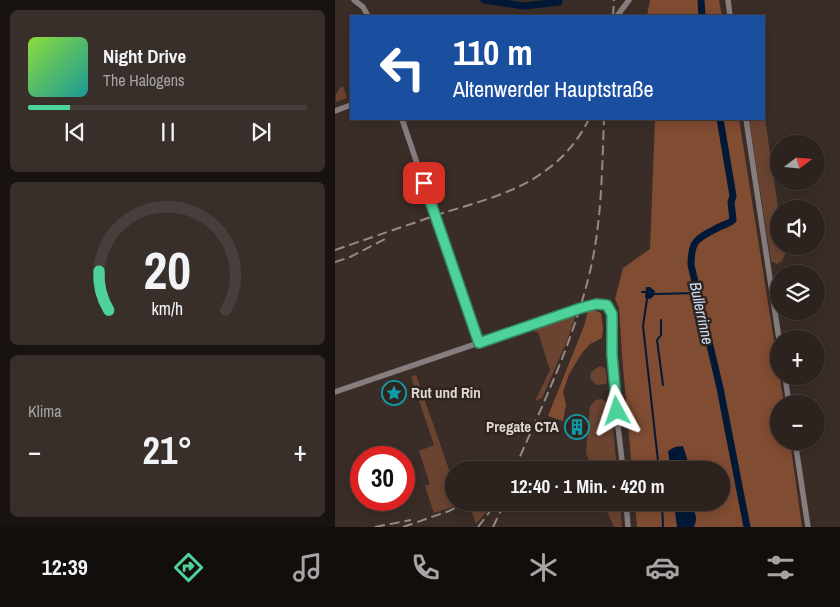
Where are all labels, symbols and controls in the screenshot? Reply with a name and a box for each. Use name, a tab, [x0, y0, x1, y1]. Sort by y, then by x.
text: 110 m	[453, 29, 533, 76]
icon: left	[370, 35, 435, 100]
text: Night Drive	[103, 43, 186, 69]
text: The Halogens	[103, 69, 185, 91]
text: Altenwerder Hauptstraße	[453, 74, 654, 104]
icon: previous	[61, 118, 89, 146]
icon: pause	[154, 118, 182, 146]
icon: next	[247, 118, 275, 146]
north arrow	[770, 135, 825, 190]
map controls	[770, 135, 825, 450]
pin	[403, 162, 445, 204]
icon: arrive	[410, 169, 438, 197]
button: sound	[770, 200, 825, 255]
text: 20	[144, 235, 191, 305]
button: layers	[770, 265, 825, 320]
water label: Bullerrinne	[685, 280, 719, 346]
text: km/h	[152, 297, 183, 321]
button: +	[770, 330, 825, 385]
place icon: Rut und Rin	[381, 380, 407, 406]
place label: Rut und Rin	[411, 382, 481, 403]
position arrow	[590, 384, 642, 436]
button: −	[770, 395, 825, 450]
text: Klima	[28, 400, 62, 422]
building icon: Pregate CTA	[564, 414, 590, 440]
place label: Pregate CTA	[486, 416, 559, 437]
text: 21°	[143, 425, 192, 476]
text: −	[28, 432, 41, 470]
text: +	[294, 432, 307, 470]
speed limit sign: 30	[350, 446, 415, 511]
text: 12:40 · 1 Min. · 420 m	[510, 473, 665, 499]
icon: directions	[171, 550, 206, 585]
icon: music	[290, 550, 325, 585]
icon: phone	[408, 550, 443, 585]
icon: climate	[526, 550, 561, 585]
icon: car	[645, 550, 680, 585]
icon: filters	[763, 550, 798, 585]
text: 12:39	[42, 552, 88, 582]

